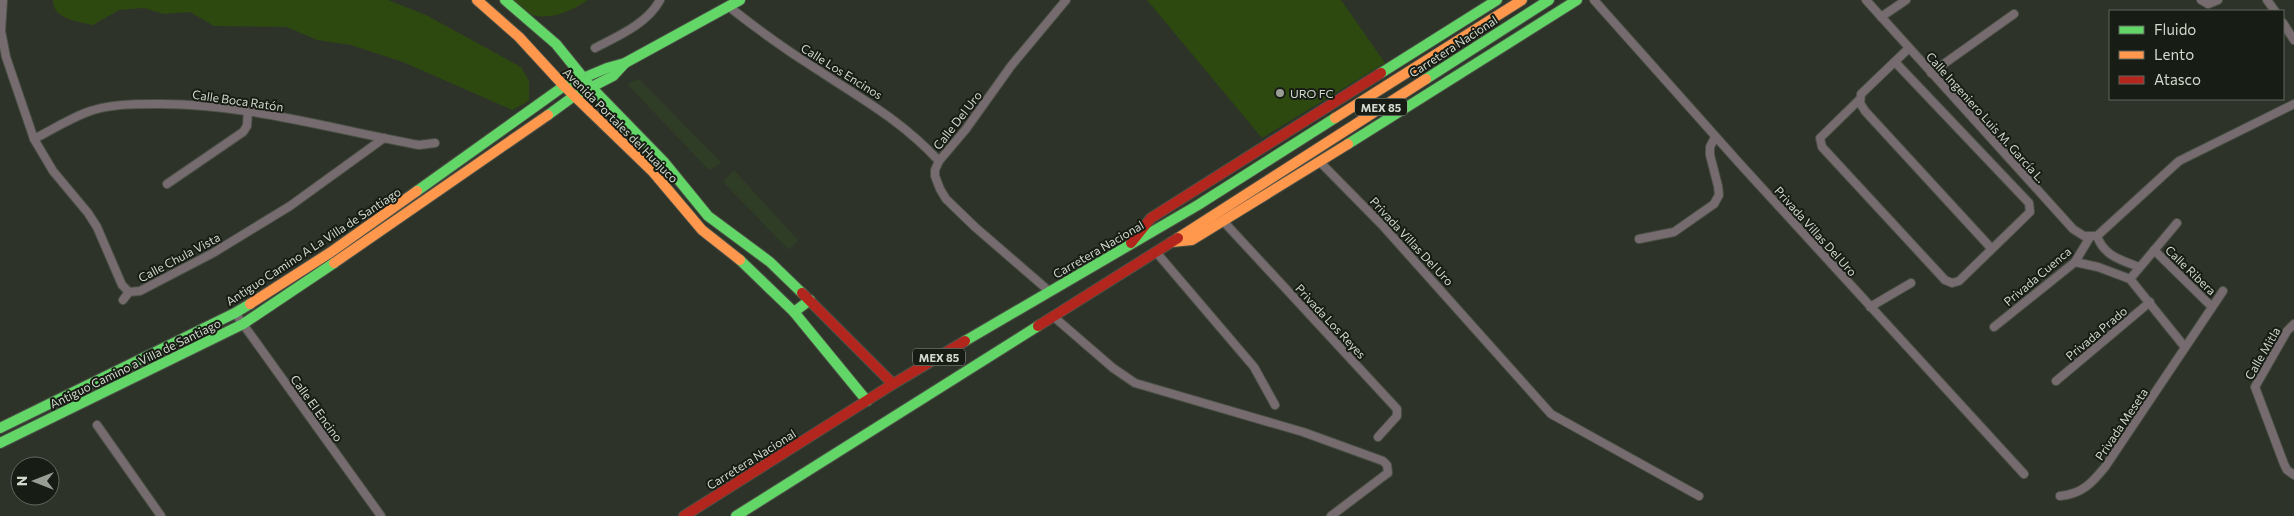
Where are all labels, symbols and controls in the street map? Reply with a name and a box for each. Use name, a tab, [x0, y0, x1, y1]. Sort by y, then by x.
legend	[2109, 10, 2284, 100]
street label: Carretera Nacional	[1406, 12, 1500, 80]
text: Fluido	[2154, 20, 2196, 38]
street label: Calle Los Encinos	[799, 40, 885, 102]
text: Lento	[2154, 45, 2194, 63]
street label: Calle Ingeniero Luis M. García L.	[1924, 49, 2048, 185]
street label: Avenida Portales del Huajuco	[561, 65, 681, 185]
text: Atasco	[2154, 70, 2201, 88]
place label: URO FC	[1290, 86, 1334, 100]
street label: Calle Boca Ratón	[192, 87, 284, 113]
marker: URO FC	[1274, 87, 1286, 99]
street label: Calle Del Uro	[930, 88, 984, 152]
road number: MEX 85	[1355, 98, 1407, 115]
street label: Privada Villas Del Uro	[1772, 183, 1860, 279]
street label: Antiguo Camino A La Villa de Santiago	[223, 184, 403, 308]
street label: Privada Villas Del Uro	[1367, 194, 1457, 288]
street label: Carretera Nacional	[1050, 217, 1146, 281]
street label: Calle Chula Vista	[136, 230, 222, 284]
street label: Calle Ribera	[2163, 242, 2219, 298]
street label: Privada Cuenca	[2000, 244, 2074, 308]
street label: Privada Los Reyes	[1293, 281, 1369, 361]
street label: Privada Prado	[2062, 303, 2130, 363]
street label: Antiguo Camino a Villa de Santiago	[47, 315, 223, 411]
street label: Calle Mitla	[2241, 324, 2283, 382]
road number: MEX 85	[913, 348, 965, 366]
street label: Calle El Encino	[288, 372, 346, 444]
street label: Privada Meseta	[2092, 385, 2150, 463]
street label: Carretera Nacional	[704, 426, 798, 492]
north arrow	[10, 456, 60, 506]
text: N	[13, 476, 30, 486]

